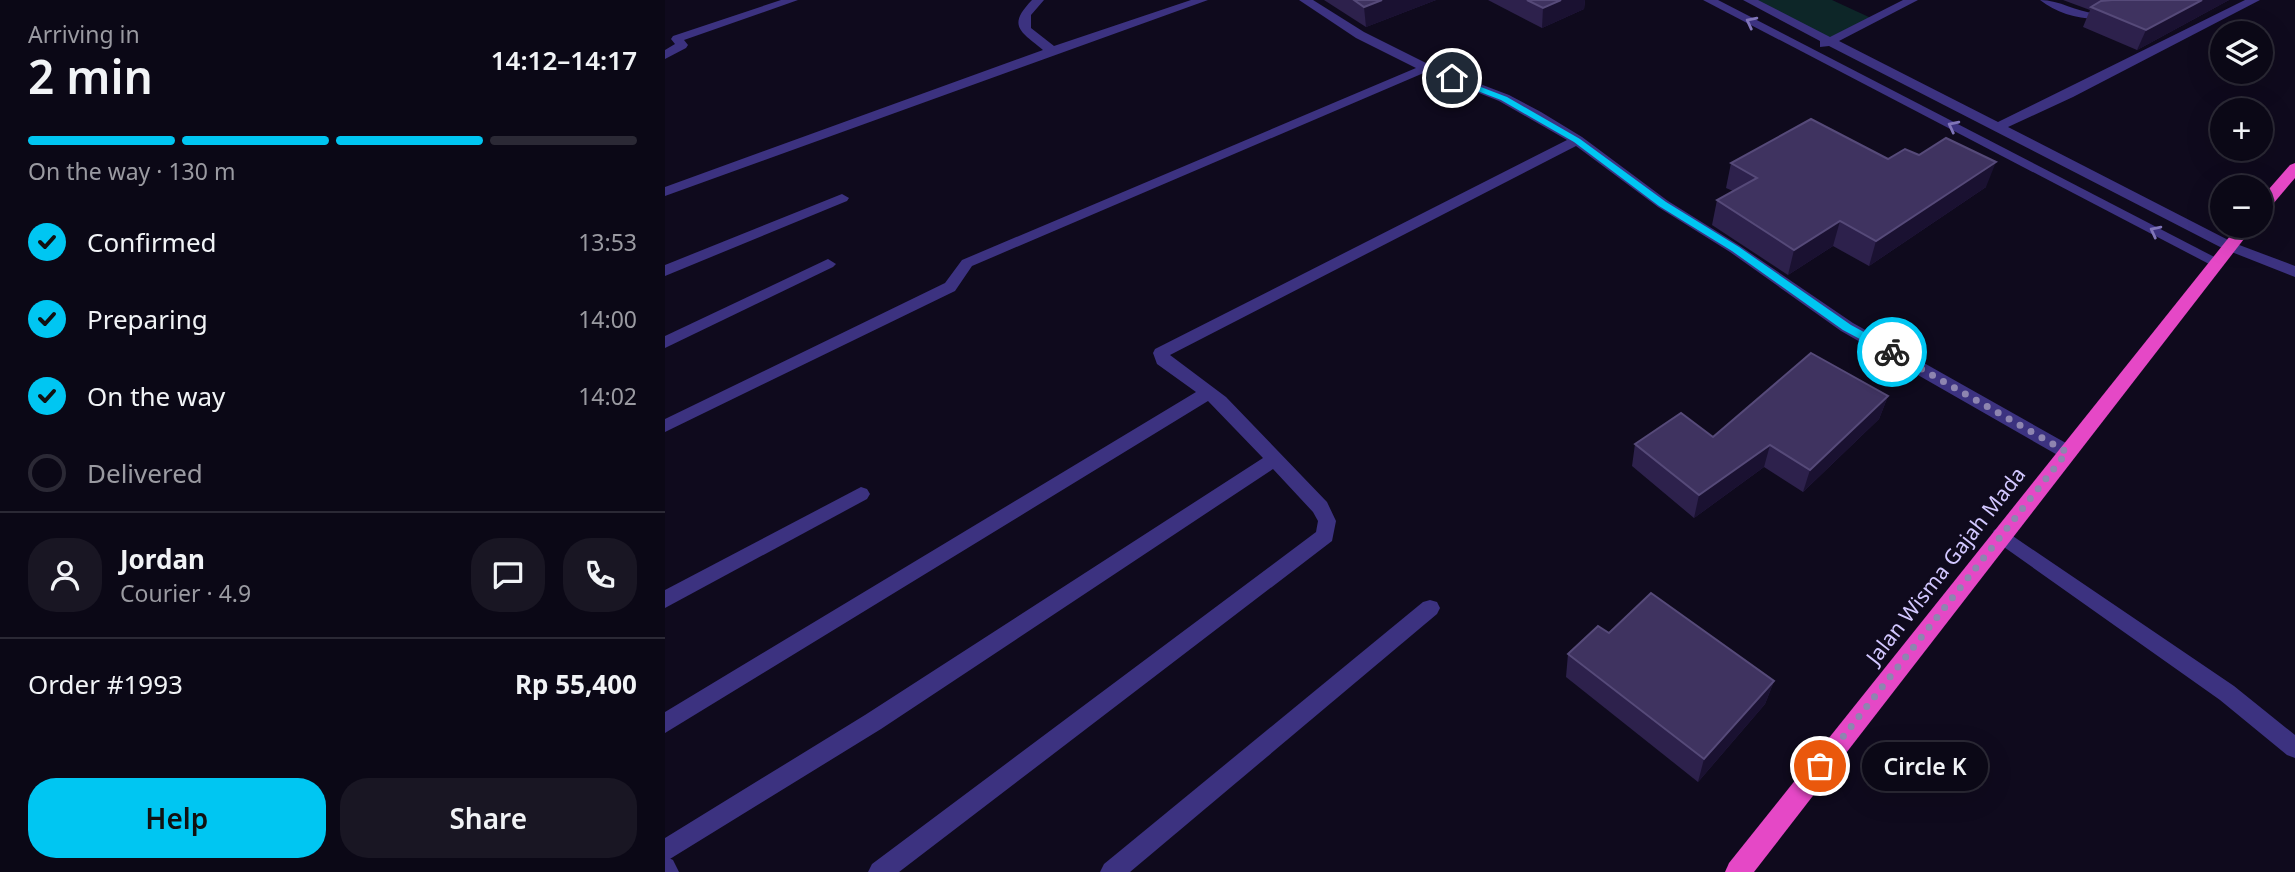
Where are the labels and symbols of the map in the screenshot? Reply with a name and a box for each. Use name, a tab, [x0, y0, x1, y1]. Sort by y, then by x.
one-way arrow	[1746, 16, 1758, 30]
pin	[1422, 48, 1482, 108]
one-way arrow	[1948, 121, 1960, 134]
one-way arrow	[2150, 225, 2162, 239]
courier	[1857, 317, 1927, 387]
street label: Jalan Wisma Gajah Mada	[1858, 461, 2031, 671]
pin	[1790, 736, 1850, 796]
callout: Circle K	[1862, 742, 1988, 790]

